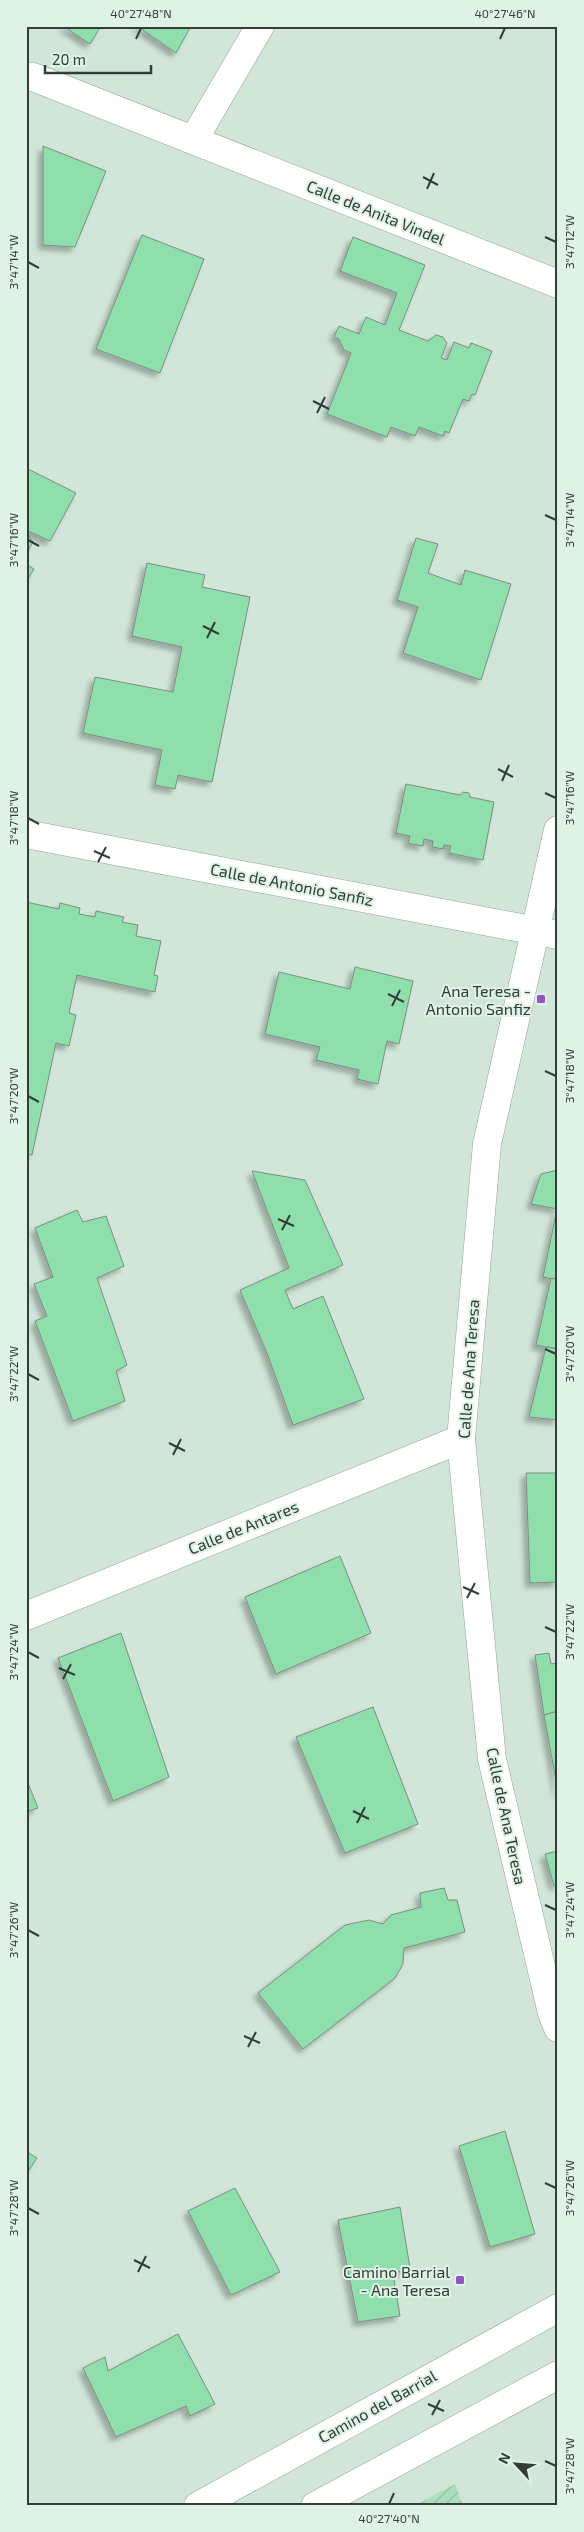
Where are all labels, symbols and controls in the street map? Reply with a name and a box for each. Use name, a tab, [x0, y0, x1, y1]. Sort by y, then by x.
text: 40°27'48"N	[110, 6, 172, 20]
text: 40°27'46"N	[474, 6, 536, 20]
scale bar	[45, 42, 151, 74]
text: 20 m	[52, 50, 86, 68]
street label: Calle de Anita Vindel	[304, 176, 448, 248]
text: 3°47'12"W	[562, 215, 576, 269]
text: 3°47'14"W	[6, 235, 20, 289]
text: 3°47'14"W	[562, 493, 576, 547]
text: 3°47'16"W	[6, 513, 20, 567]
text: 3°47'16"W	[562, 771, 576, 825]
text: 3°47'18"W	[6, 791, 20, 845]
street label: Calle de Antonio Sanfiz	[209, 859, 375, 909]
place label: Ana Teresa - Antonio Sanfiz	[426, 981, 531, 1018]
marker: Ana Teresa - Antonio Sanfiz	[535, 993, 547, 1005]
text: 3°47'18"W	[562, 1049, 576, 1103]
text: 3°47'20"W	[6, 1068, 20, 1124]
street label: Calle de Ana Teresa	[454, 1299, 482, 1439]
text: 3°47'20"W	[562, 1326, 576, 1382]
text: 3°47'22"W	[6, 1346, 20, 1402]
street label: Calle de Antares	[185, 1496, 301, 1558]
text: 3°47'22"W	[562, 1604, 576, 1660]
text: 3°47'24"W	[6, 1624, 20, 1680]
street label: Calle de Ana Teresa	[483, 1746, 531, 1886]
text: 3°47'24"W	[562, 1882, 576, 1938]
text: 3°47'26"W	[6, 1902, 20, 1958]
text: 3°47'26"W	[562, 2160, 576, 2216]
text: 3°47'28"W	[6, 2180, 20, 2236]
place label: Camino Barrial - Ana Teresa	[343, 2262, 450, 2299]
marker: Camino Barrial - Ana Teresa	[454, 2274, 466, 2286]
street label: Camino del Barrial	[314, 2365, 440, 2446]
text: 3°47'28"W	[562, 2438, 576, 2494]
north arrow	[492, 2440, 542, 2490]
text: N	[494, 2450, 514, 2466]
text: 40°27'40"N	[358, 2511, 420, 2525]

